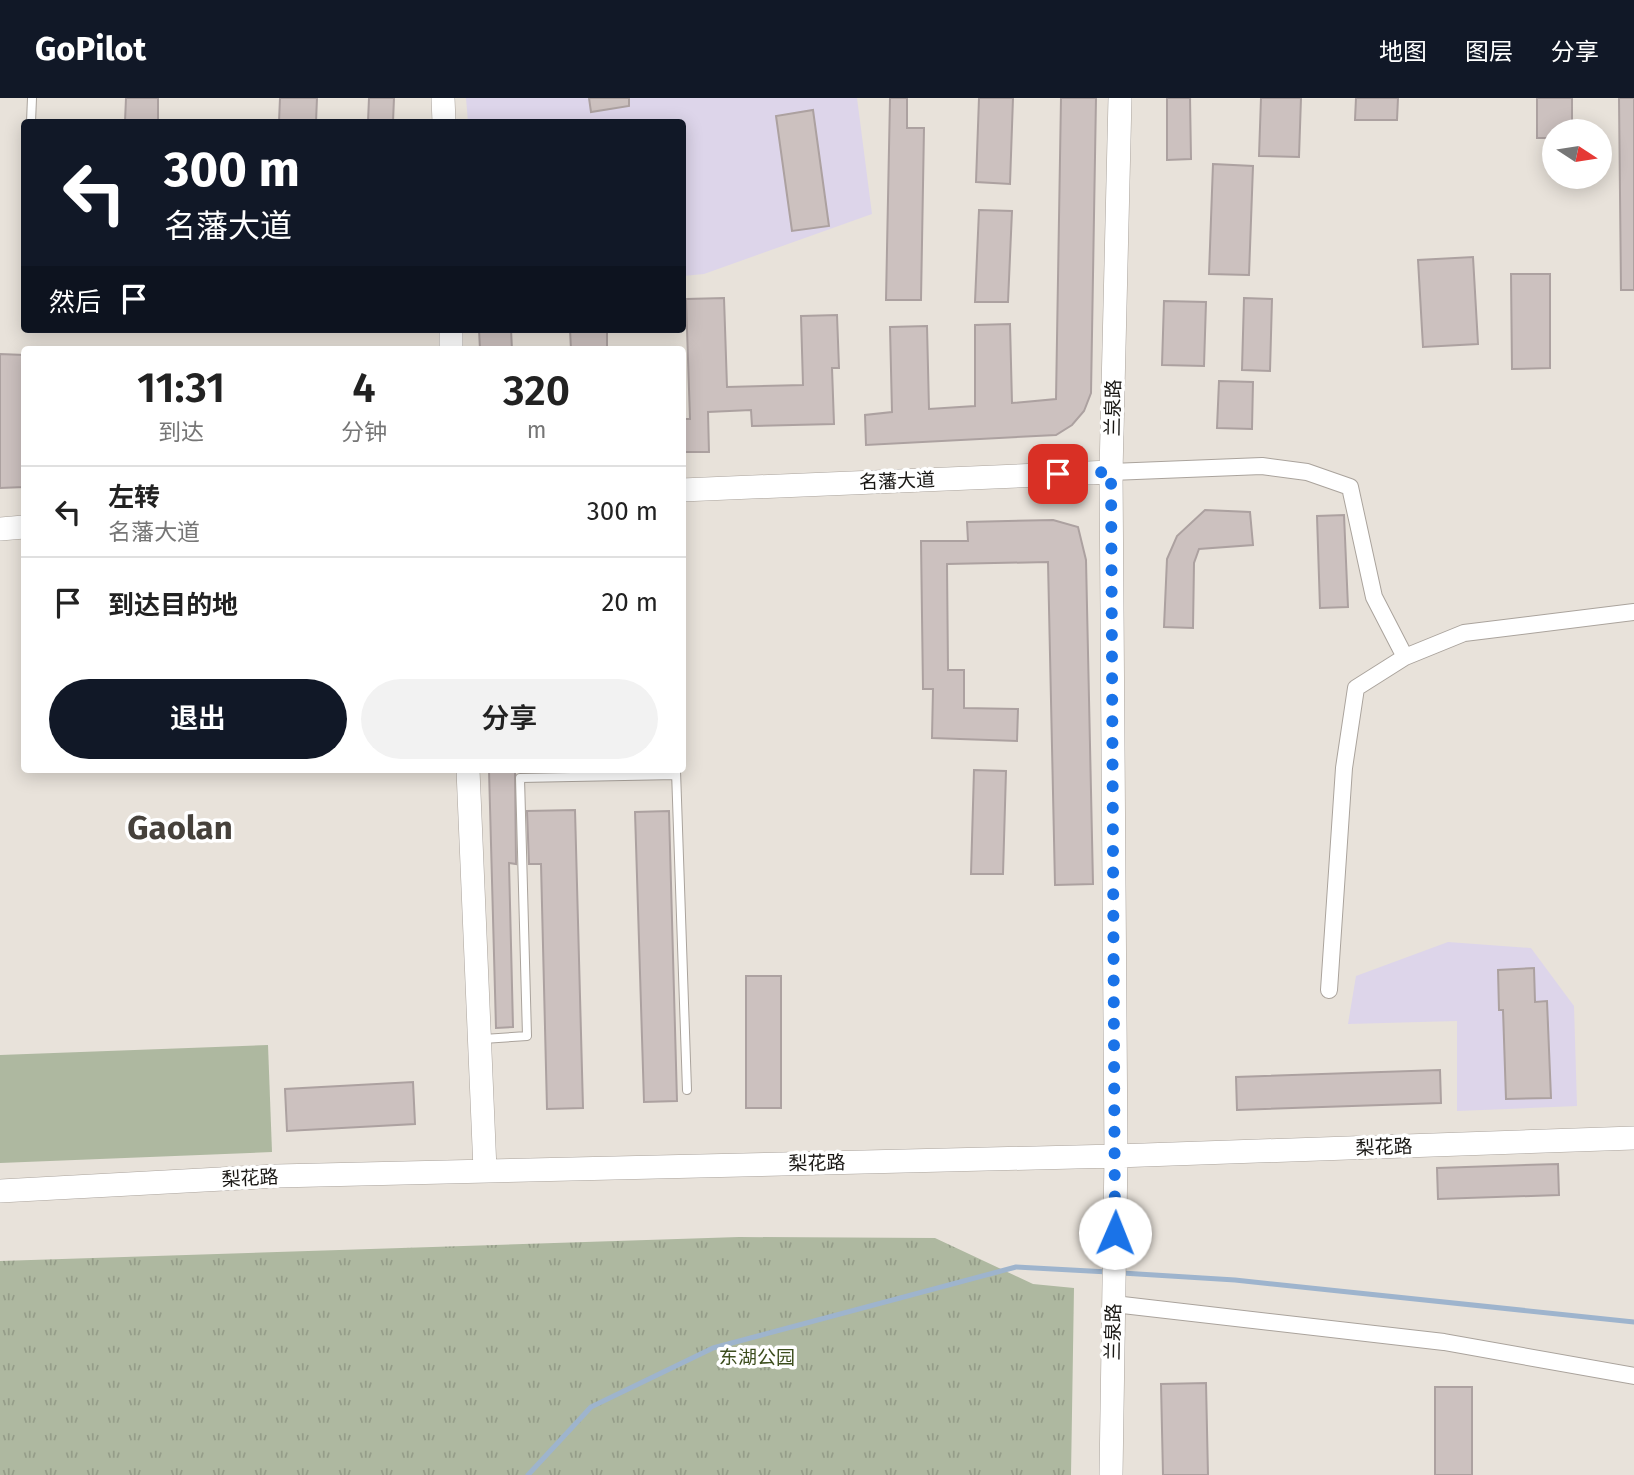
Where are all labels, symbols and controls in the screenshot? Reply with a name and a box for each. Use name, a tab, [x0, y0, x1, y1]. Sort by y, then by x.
text: GoPilot	[35, 29, 146, 69]
text: 地图	[1379, 38, 1427, 66]
text: 图层	[1465, 38, 1513, 66]
text: 分享	[1551, 38, 1599, 66]
north arrow	[1542, 119, 1612, 189]
map controls	[1542, 119, 1612, 189]
text: 300 m	[164, 140, 300, 199]
icon: left	[49, 147, 140, 238]
text: 名藩大道	[164, 207, 292, 245]
icon: arrive	[115, 280, 153, 318]
text: 然后	[49, 287, 101, 318]
text: 11:31	[137, 363, 225, 413]
text: 4	[352, 363, 376, 413]
text: 320	[503, 366, 570, 416]
street label: 兰泉路	[1101, 379, 1125, 437]
text: m	[527, 416, 546, 444]
text: 到达	[158, 418, 204, 446]
text: 分钟	[341, 418, 387, 446]
pin	[1028, 444, 1088, 504]
icon: arrive	[1039, 455, 1077, 493]
street label: 名藩大道	[859, 468, 935, 494]
text: 左转	[108, 482, 160, 513]
icon: left	[49, 493, 87, 531]
text: 300 m	[587, 496, 658, 527]
text: 名藩大道	[108, 518, 200, 546]
icon: arrive	[49, 584, 87, 622]
text: 20 m	[601, 587, 658, 618]
text: 到达目的地	[108, 590, 238, 621]
button: 退出	[49, 679, 347, 759]
button: 分享	[361, 679, 658, 759]
district label: Gaolan	[127, 808, 233, 848]
street label: 梨花路	[1355, 1135, 1413, 1159]
street label: 梨花路	[788, 1151, 846, 1175]
street label: 梨花路	[221, 1165, 279, 1191]
position arrow	[1078, 1196, 1152, 1270]
street label: 兰泉路	[1101, 1303, 1125, 1361]
park label: 东湖公园	[719, 1346, 795, 1369]

